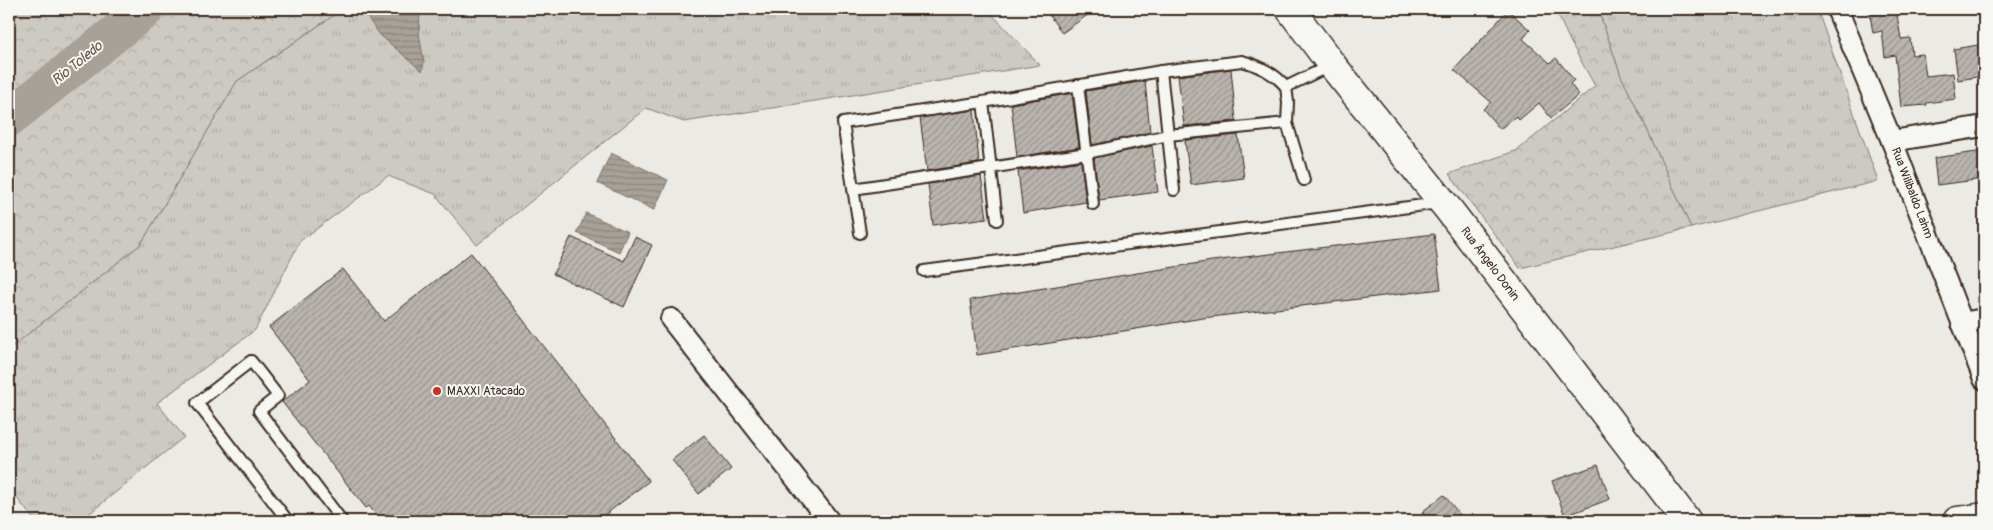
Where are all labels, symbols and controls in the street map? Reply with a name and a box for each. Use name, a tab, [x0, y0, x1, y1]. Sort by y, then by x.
water label: Rio Toledo	[48, 37, 107, 89]
street label: Rua Wilibaldo Lahm	[1888, 145, 1936, 241]
street label: Rua Ângelo Donin	[1457, 224, 1524, 304]
place label: MAXXI Atacado	[447, 384, 526, 399]
marker: MAXXI Atacado	[431, 385, 443, 397]

